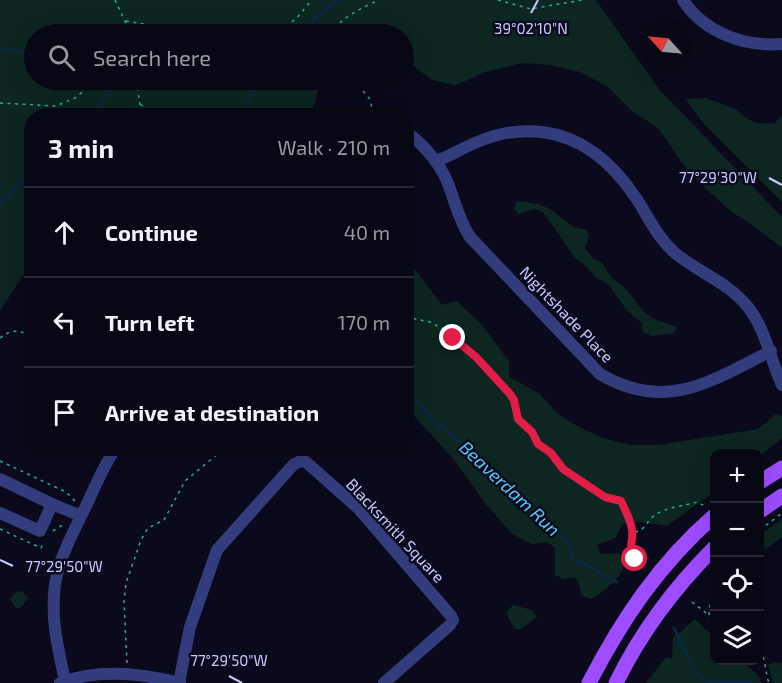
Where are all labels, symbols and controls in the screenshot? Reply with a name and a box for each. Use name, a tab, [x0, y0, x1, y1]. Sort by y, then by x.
north arrow	[638, 18, 692, 72]
text: 39°02'10"N	[494, 19, 568, 37]
search box	[24, 24, 414, 90]
icon: search	[45, 41, 78, 74]
text: Search here	[93, 44, 211, 70]
text: 3 min	[48, 132, 114, 163]
text: Walk · 210 m	[278, 135, 390, 159]
text: 77°29'30"W	[679, 168, 757, 186]
icon: ahead	[48, 216, 81, 249]
text: Continue	[105, 219, 198, 245]
text: 40 m	[344, 220, 390, 244]
street label: Nightshade Place	[516, 262, 618, 366]
icon: left	[48, 306, 81, 339]
text: Turn left	[105, 309, 194, 335]
text: 170 m	[338, 310, 390, 334]
route end	[439, 324, 465, 350]
icon: arrive	[48, 396, 81, 429]
text: Arrive at destination	[105, 399, 319, 425]
water label: Beaverdam Run	[455, 436, 565, 540]
map controls	[710, 449, 764, 665]
button: +	[710, 449, 764, 503]
street label: Blacksmith Square	[343, 474, 449, 586]
button: −	[710, 503, 764, 557]
route start	[621, 545, 647, 571]
text: 77°29'50"W	[25, 557, 103, 575]
button: locate	[710, 557, 764, 611]
button: layers	[710, 611, 764, 665]
text: 77°29'50"W	[190, 651, 268, 669]

